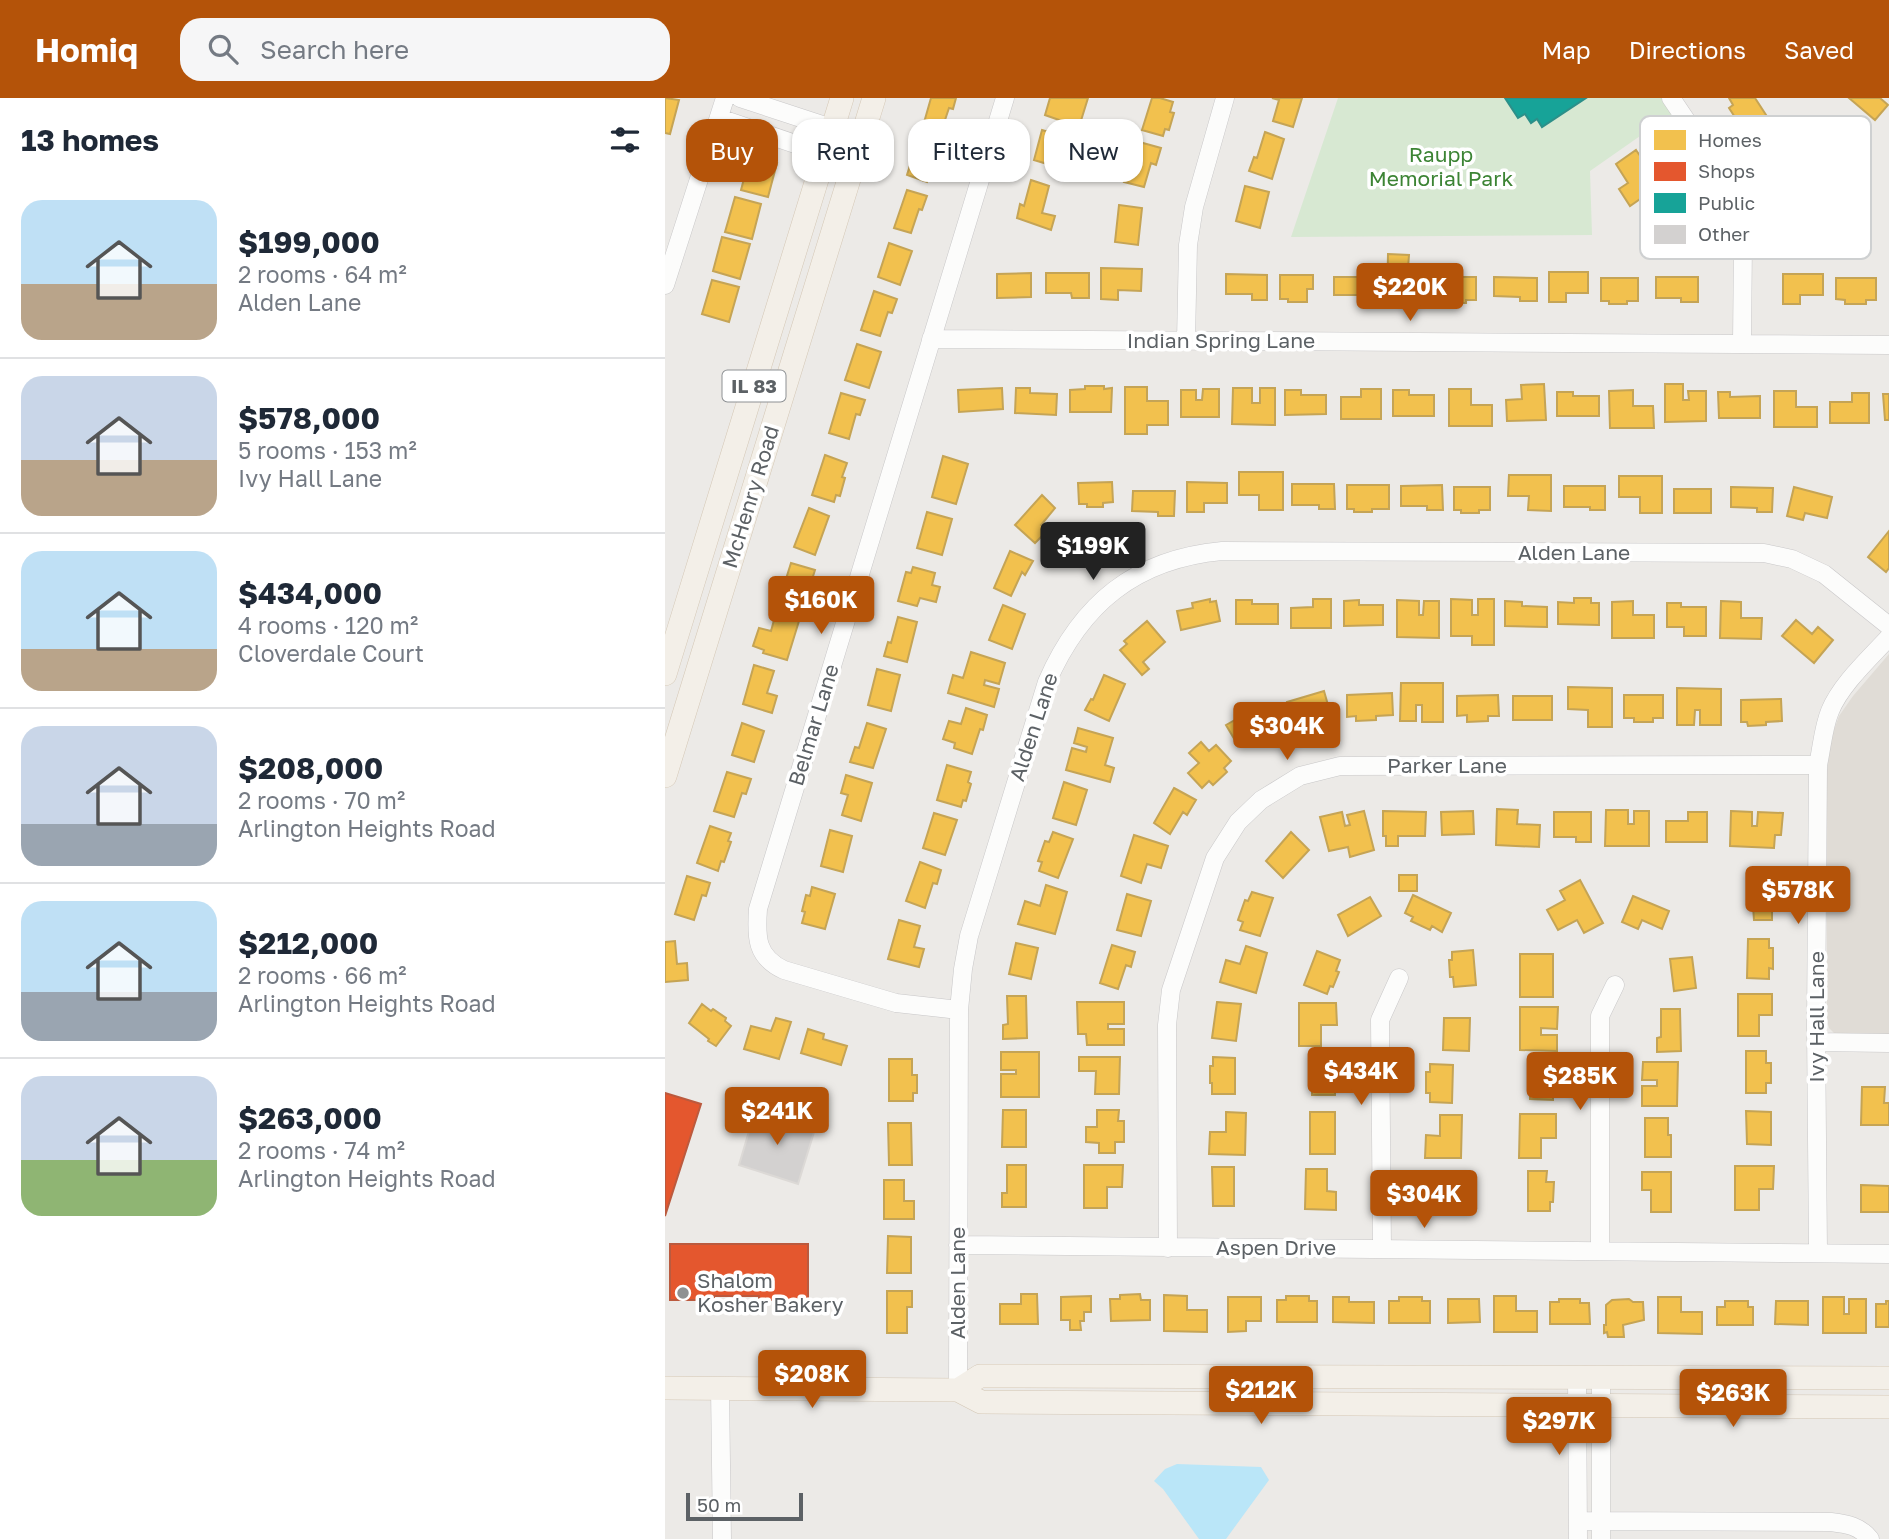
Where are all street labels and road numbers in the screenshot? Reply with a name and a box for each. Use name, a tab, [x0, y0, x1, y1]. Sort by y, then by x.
street label: Indian Spring Lane	[1127, 327, 1315, 353]
road number: IL 83	[722, 370, 785, 402]
street label: McHenry Road	[716, 422, 784, 571]
street label: Alden Lane	[1518, 539, 1630, 565]
street label: Belmar Lane	[782, 661, 844, 789]
street label: Alden Lane	[1003, 669, 1063, 784]
street label: Parker Lane	[1387, 752, 1507, 778]
street label: Ivy Hall Lane	[1803, 951, 1829, 1083]
street label: Alden Lane	[944, 1227, 970, 1339]
street label: Aspen Drive	[1216, 1234, 1336, 1260]

